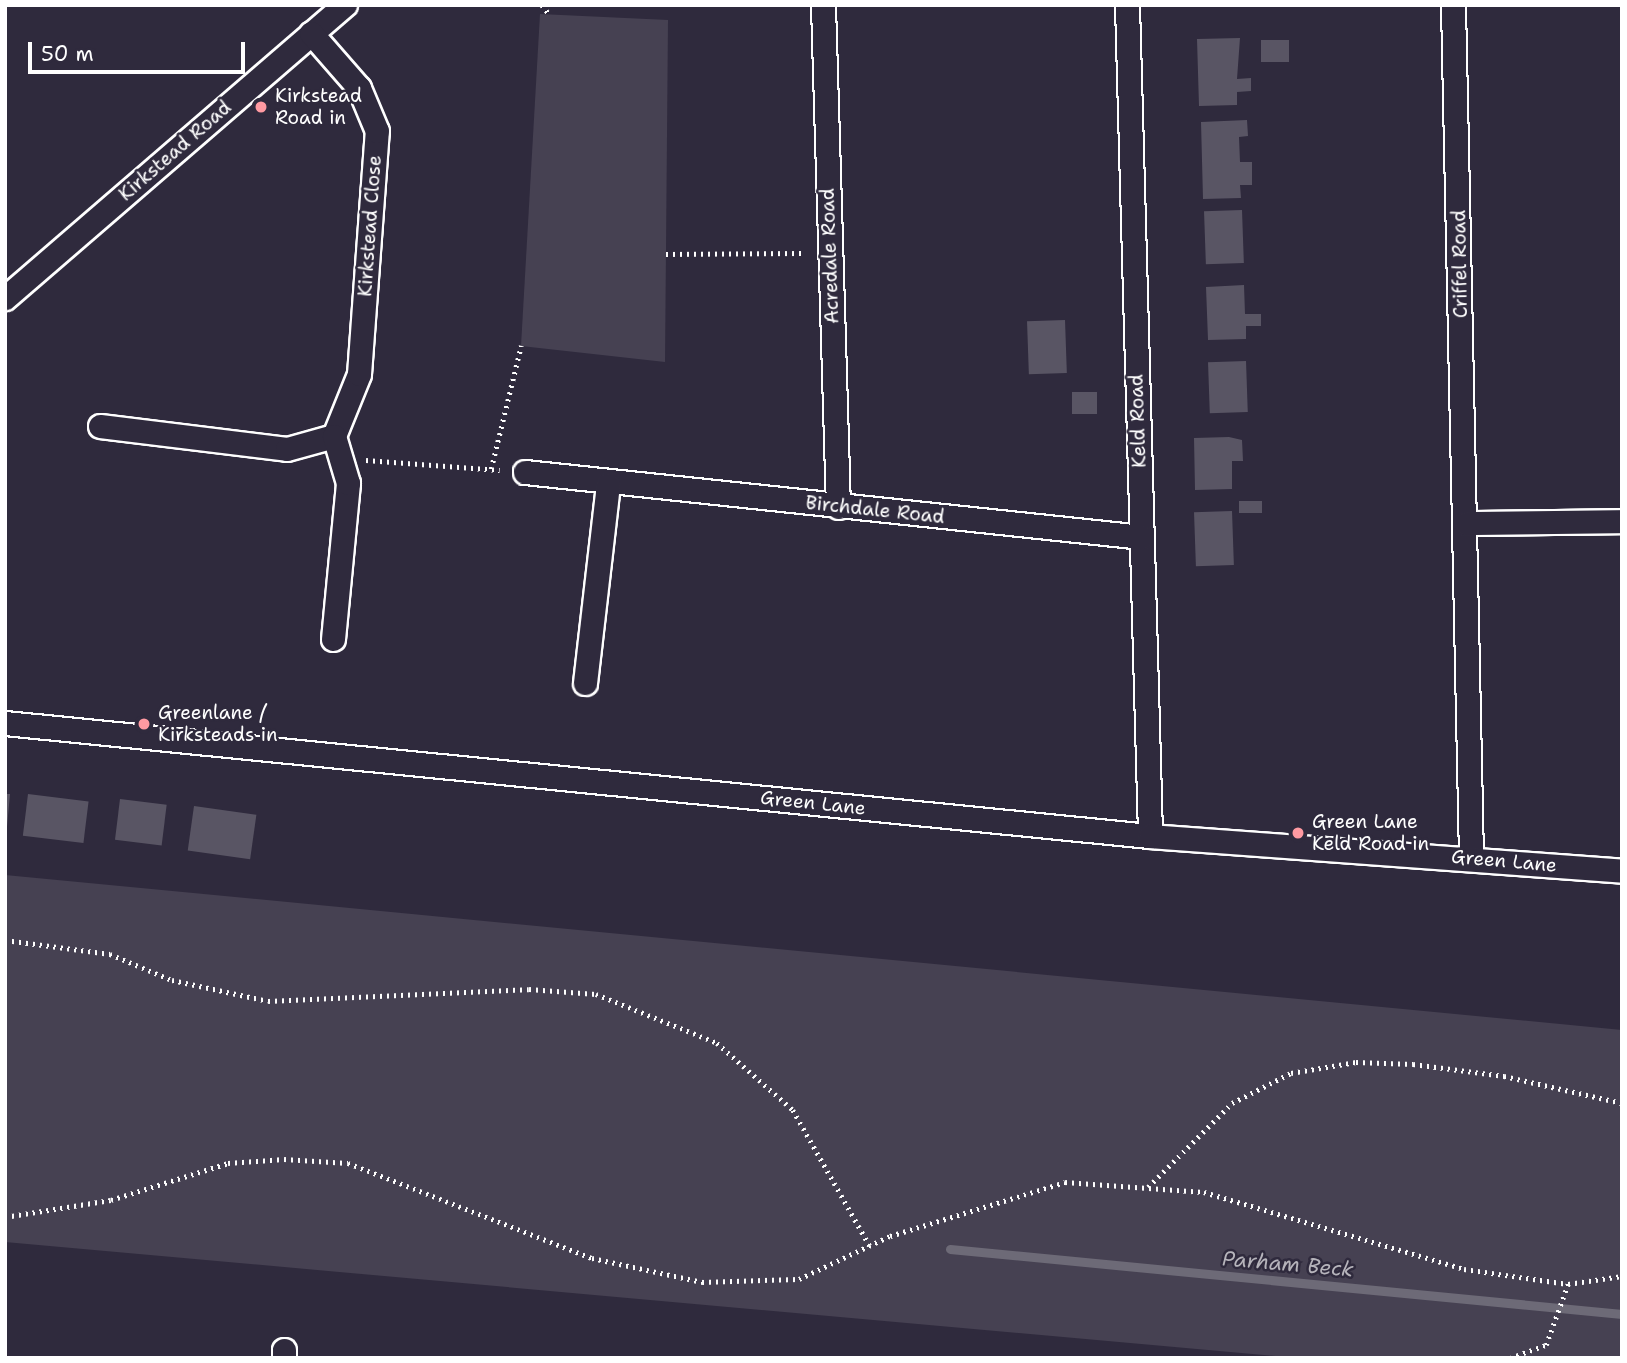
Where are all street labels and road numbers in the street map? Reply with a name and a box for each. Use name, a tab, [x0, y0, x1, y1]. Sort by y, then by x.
street label: Kirkstead Road	[114, 96, 236, 206]
street label: Kirkstead Close	[354, 155, 386, 297]
street label: Acredale Road	[816, 188, 844, 324]
street label: Criffel Road	[1448, 210, 1472, 318]
street label: Keld Road	[1125, 374, 1151, 468]
street label: Birchdale Road	[804, 491, 946, 529]
street label: Green Lane	[759, 786, 867, 820]
street label: Green Lane	[1450, 845, 1558, 877]

